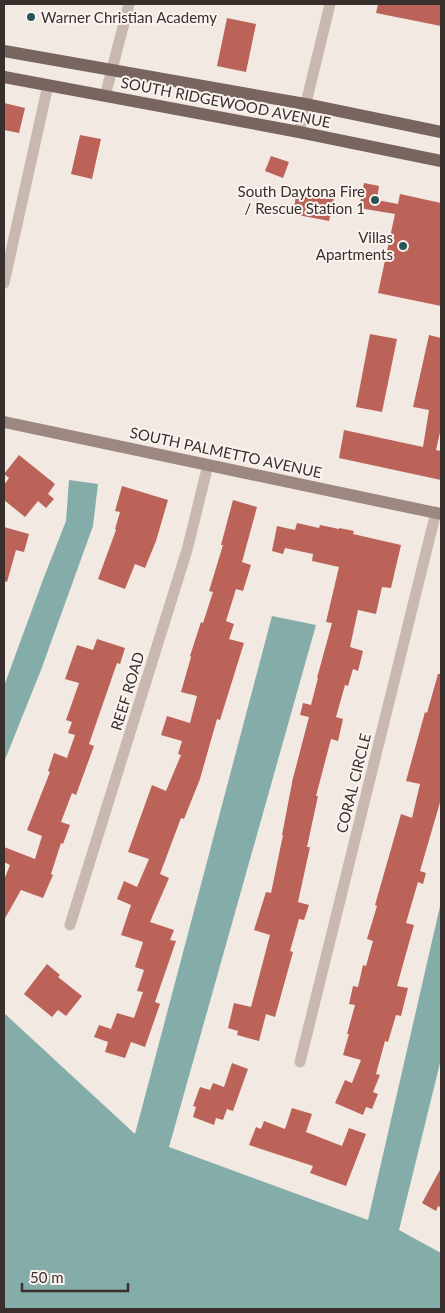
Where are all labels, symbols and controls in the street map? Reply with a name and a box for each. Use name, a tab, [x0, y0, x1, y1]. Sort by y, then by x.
place label: Warner Christian Academy	[41, 8, 217, 26]
marker: Warner Christian Academy	[25, 11, 37, 23]
street label: SOUTH RIDGEWOOD AVENUE	[120, 73, 332, 131]
place label: South Daytona Fire / Rescue Station 1	[238, 182, 365, 217]
marker: South Daytona Fire / Rescue Station 1	[369, 194, 381, 206]
place label: Villas Apartments	[316, 228, 393, 263]
marker: Villas Apartments	[397, 240, 409, 252]
street label: SOUTH PALMETTO AVENUE	[128, 423, 324, 481]
street label: REEF ROAD	[107, 650, 147, 732]
street label: CORAL CIRCLE	[332, 731, 374, 835]
scale bar	[22, 1260, 129, 1292]
text: 50 m	[30, 1268, 64, 1286]

